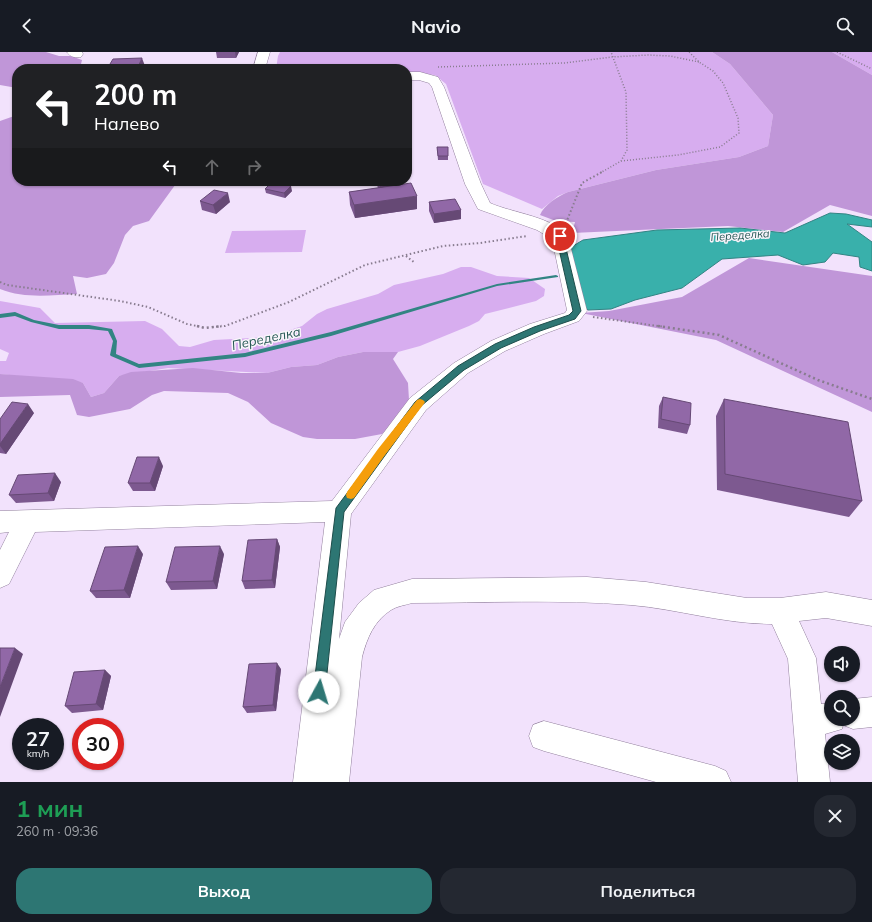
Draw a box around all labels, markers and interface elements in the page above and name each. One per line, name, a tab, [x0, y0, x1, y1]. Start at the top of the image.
icon: back	[16, 15, 38, 37]
text: Navio	[411, 15, 461, 38]
icon: search	[834, 15, 856, 37]
text: 200 m	[94, 77, 177, 112]
icon: left	[28, 80, 80, 132]
text: Налево	[94, 112, 160, 135]
icon: left	[159, 156, 181, 178]
icon: ahead	[201, 156, 223, 178]
icon: right	[243, 156, 265, 178]
pin	[543, 219, 577, 253]
icon: arrive	[549, 225, 571, 247]
water label: Переделка	[710, 226, 770, 244]
water label: Переделка	[230, 323, 302, 353]
map controls	[824, 646, 860, 770]
button: sound	[824, 646, 860, 682]
position arrow	[298, 671, 340, 713]
button: search	[824, 690, 860, 726]
speed limit sign: 30	[72, 718, 124, 770]
text: 27	[26, 726, 50, 751]
button: layers	[824, 734, 860, 770]
text: km/h	[27, 747, 49, 760]
text: 1 мин	[16, 793, 83, 823]
button: close	[814, 795, 856, 837]
text: 260 m · 09:36	[16, 823, 98, 839]
button: Выход	[16, 868, 432, 914]
button: Поделиться	[440, 868, 856, 914]

